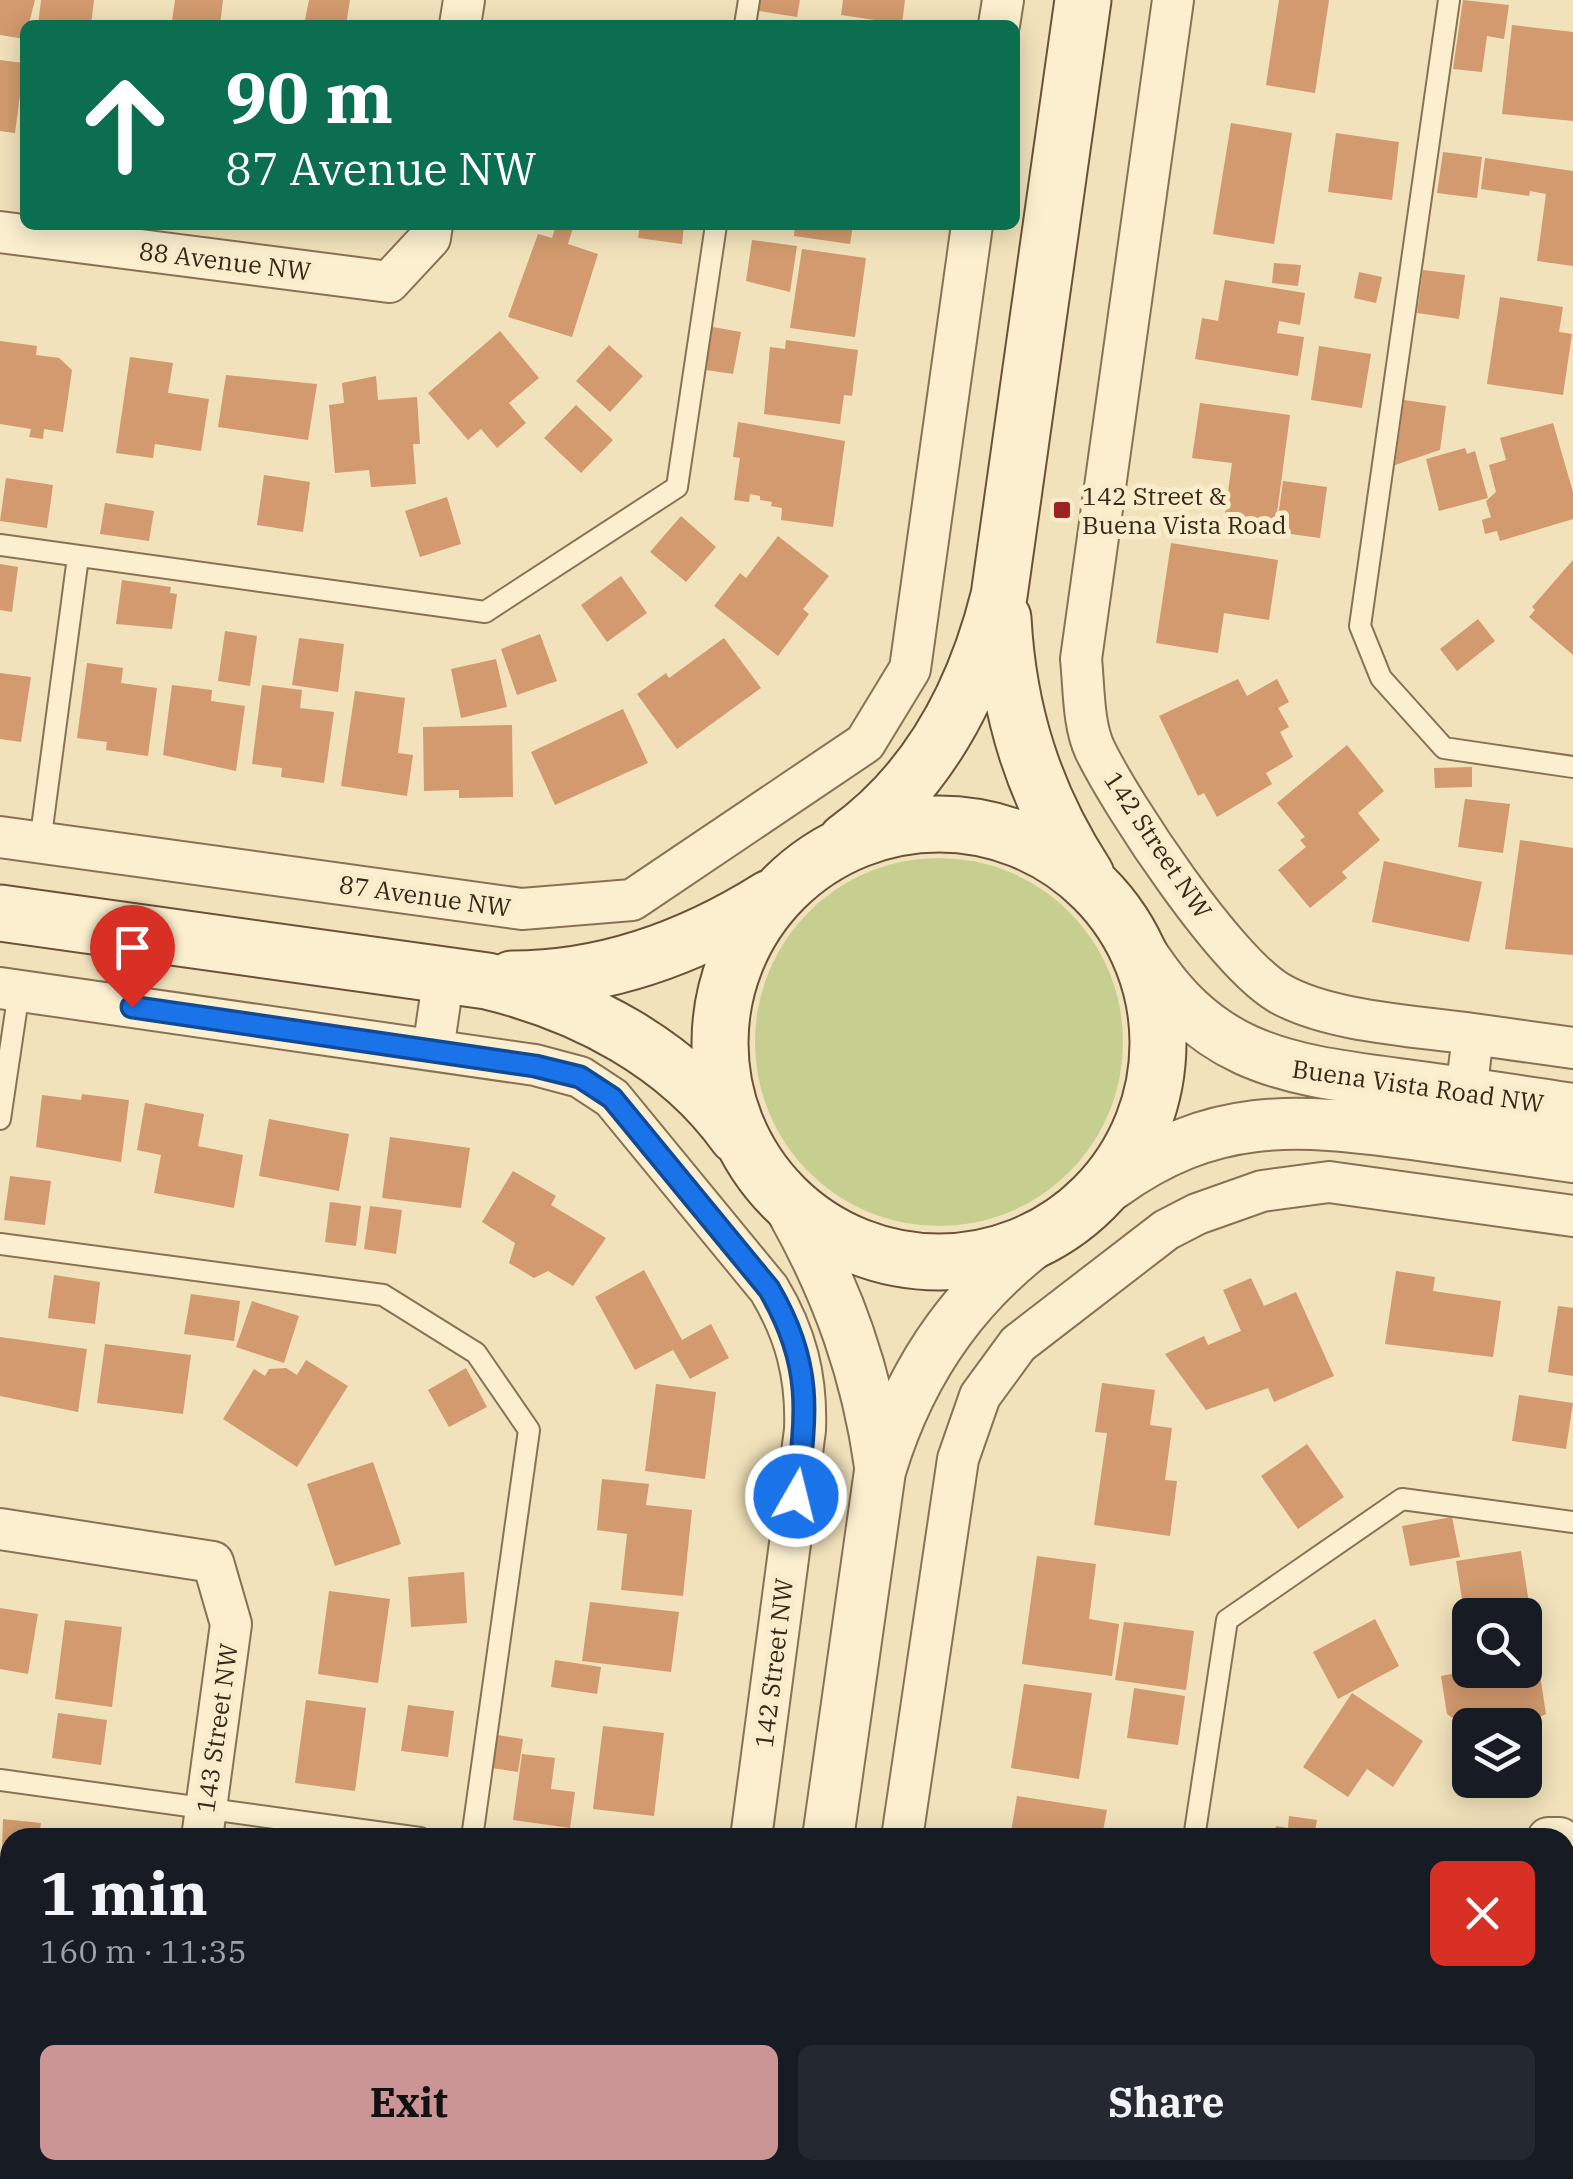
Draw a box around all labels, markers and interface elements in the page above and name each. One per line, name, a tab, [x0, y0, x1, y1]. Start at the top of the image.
text: 90 m	[225, 51, 393, 142]
icon: ahead	[60, 60, 190, 190]
text: 87 Avenue NW	[225, 139, 537, 197]
street label: 88 Avenue NW	[137, 234, 313, 287]
place label: 142 Street & Buena Vista Road	[1082, 479, 1287, 541]
marker: 142 Street & Buena Vista Road	[1051, 499, 1073, 521]
street label: 142 Street NW	[1097, 765, 1220, 925]
street label: 87 Avenue NW	[337, 867, 513, 924]
pin	[90, 905, 175, 1008]
icon: arrive	[105, 920, 160, 975]
street label: Buena Vista Road NW	[1290, 1051, 1546, 1120]
position arrow	[744, 1444, 848, 1548]
street label: 142 Street NW	[747, 1576, 800, 1750]
map controls	[1452, 1598, 1542, 1798]
button: search	[1452, 1598, 1542, 1688]
street label: 143 Street NW	[188, 1641, 245, 1815]
button: layers	[1452, 1708, 1542, 1798]
text: 1 min	[40, 1853, 208, 1932]
button: close	[1430, 1861, 1535, 1966]
text: 160 m · 11:35	[40, 1930, 247, 1972]
button: Exit	[40, 2045, 778, 2160]
button: Share	[798, 2045, 1535, 2160]

